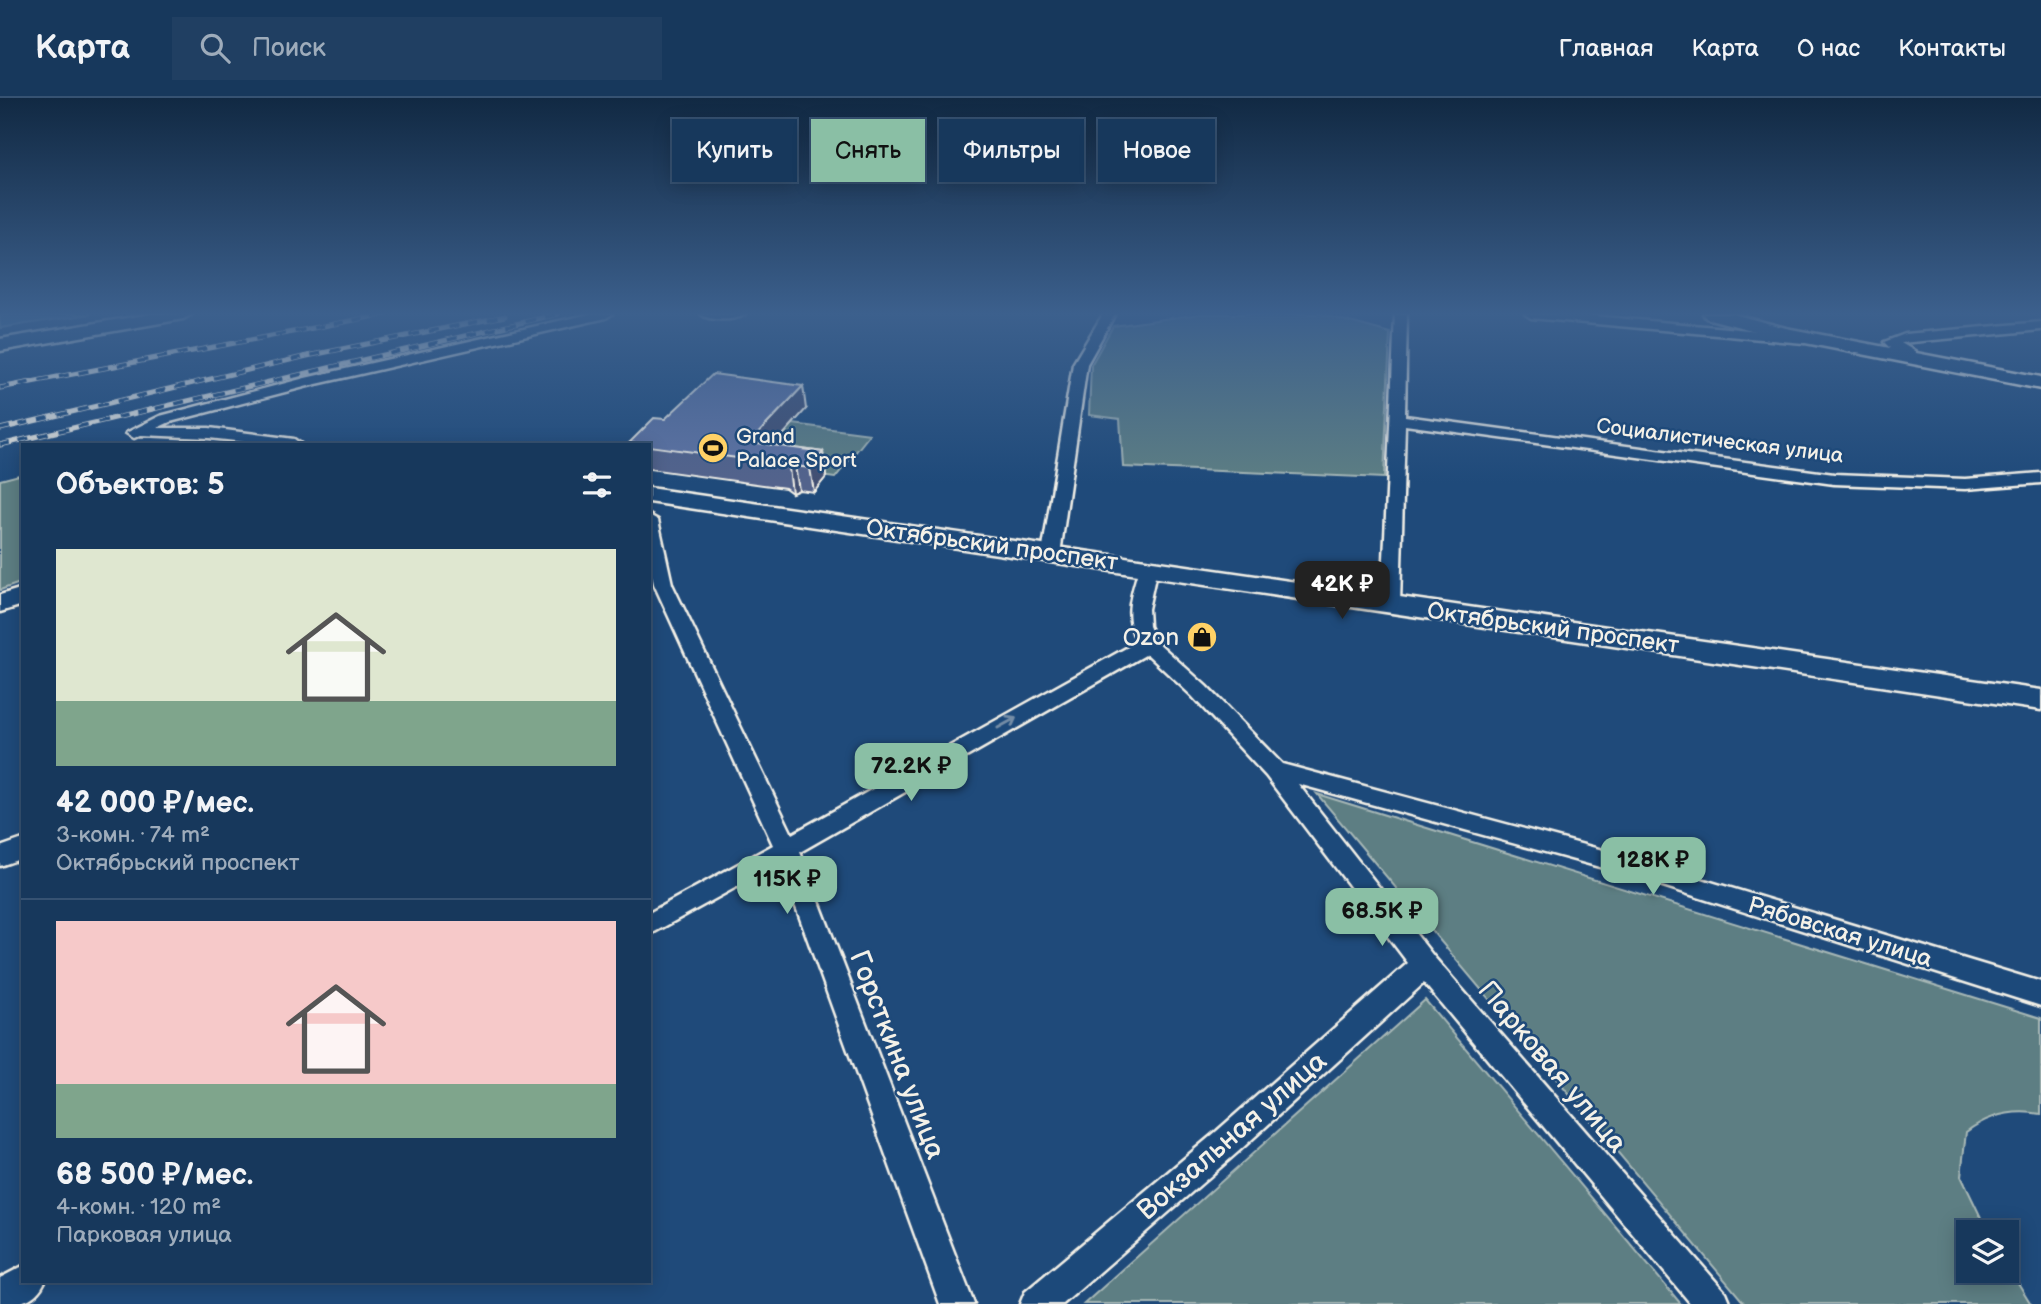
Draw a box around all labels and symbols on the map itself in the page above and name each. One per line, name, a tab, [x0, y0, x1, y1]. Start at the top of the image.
street label: Социалистическая улица	[1595, 413, 1846, 469]
place label: Grand Palace Sport	[736, 424, 857, 473]
sports icon: Grand Palace Sport	[696, 431, 730, 465]
street label: Октябрьский проспект	[864, 513, 1120, 577]
pin: 42K ₽	[1293, 561, 1391, 621]
street label: Октябрьский проспект	[1425, 596, 1681, 660]
shop icon: Ozon	[1185, 620, 1219, 654]
place label: Ozon	[1123, 623, 1179, 652]
one-way arrow	[997, 716, 1017, 730]
pin: 72.2K ₽	[846, 744, 976, 803]
pin: 128K ₽	[1596, 838, 1710, 897]
pin: 115K ₽	[730, 856, 844, 916]
pin: 68.5K ₽	[1317, 888, 1447, 948]
street label: Рябовская улица	[1744, 890, 1936, 974]
street label: Горсткина улица	[842, 946, 952, 1164]
street label: Парковая улица	[1471, 974, 1634, 1160]
street label: Вокзальная улица	[1131, 1045, 1334, 1227]

